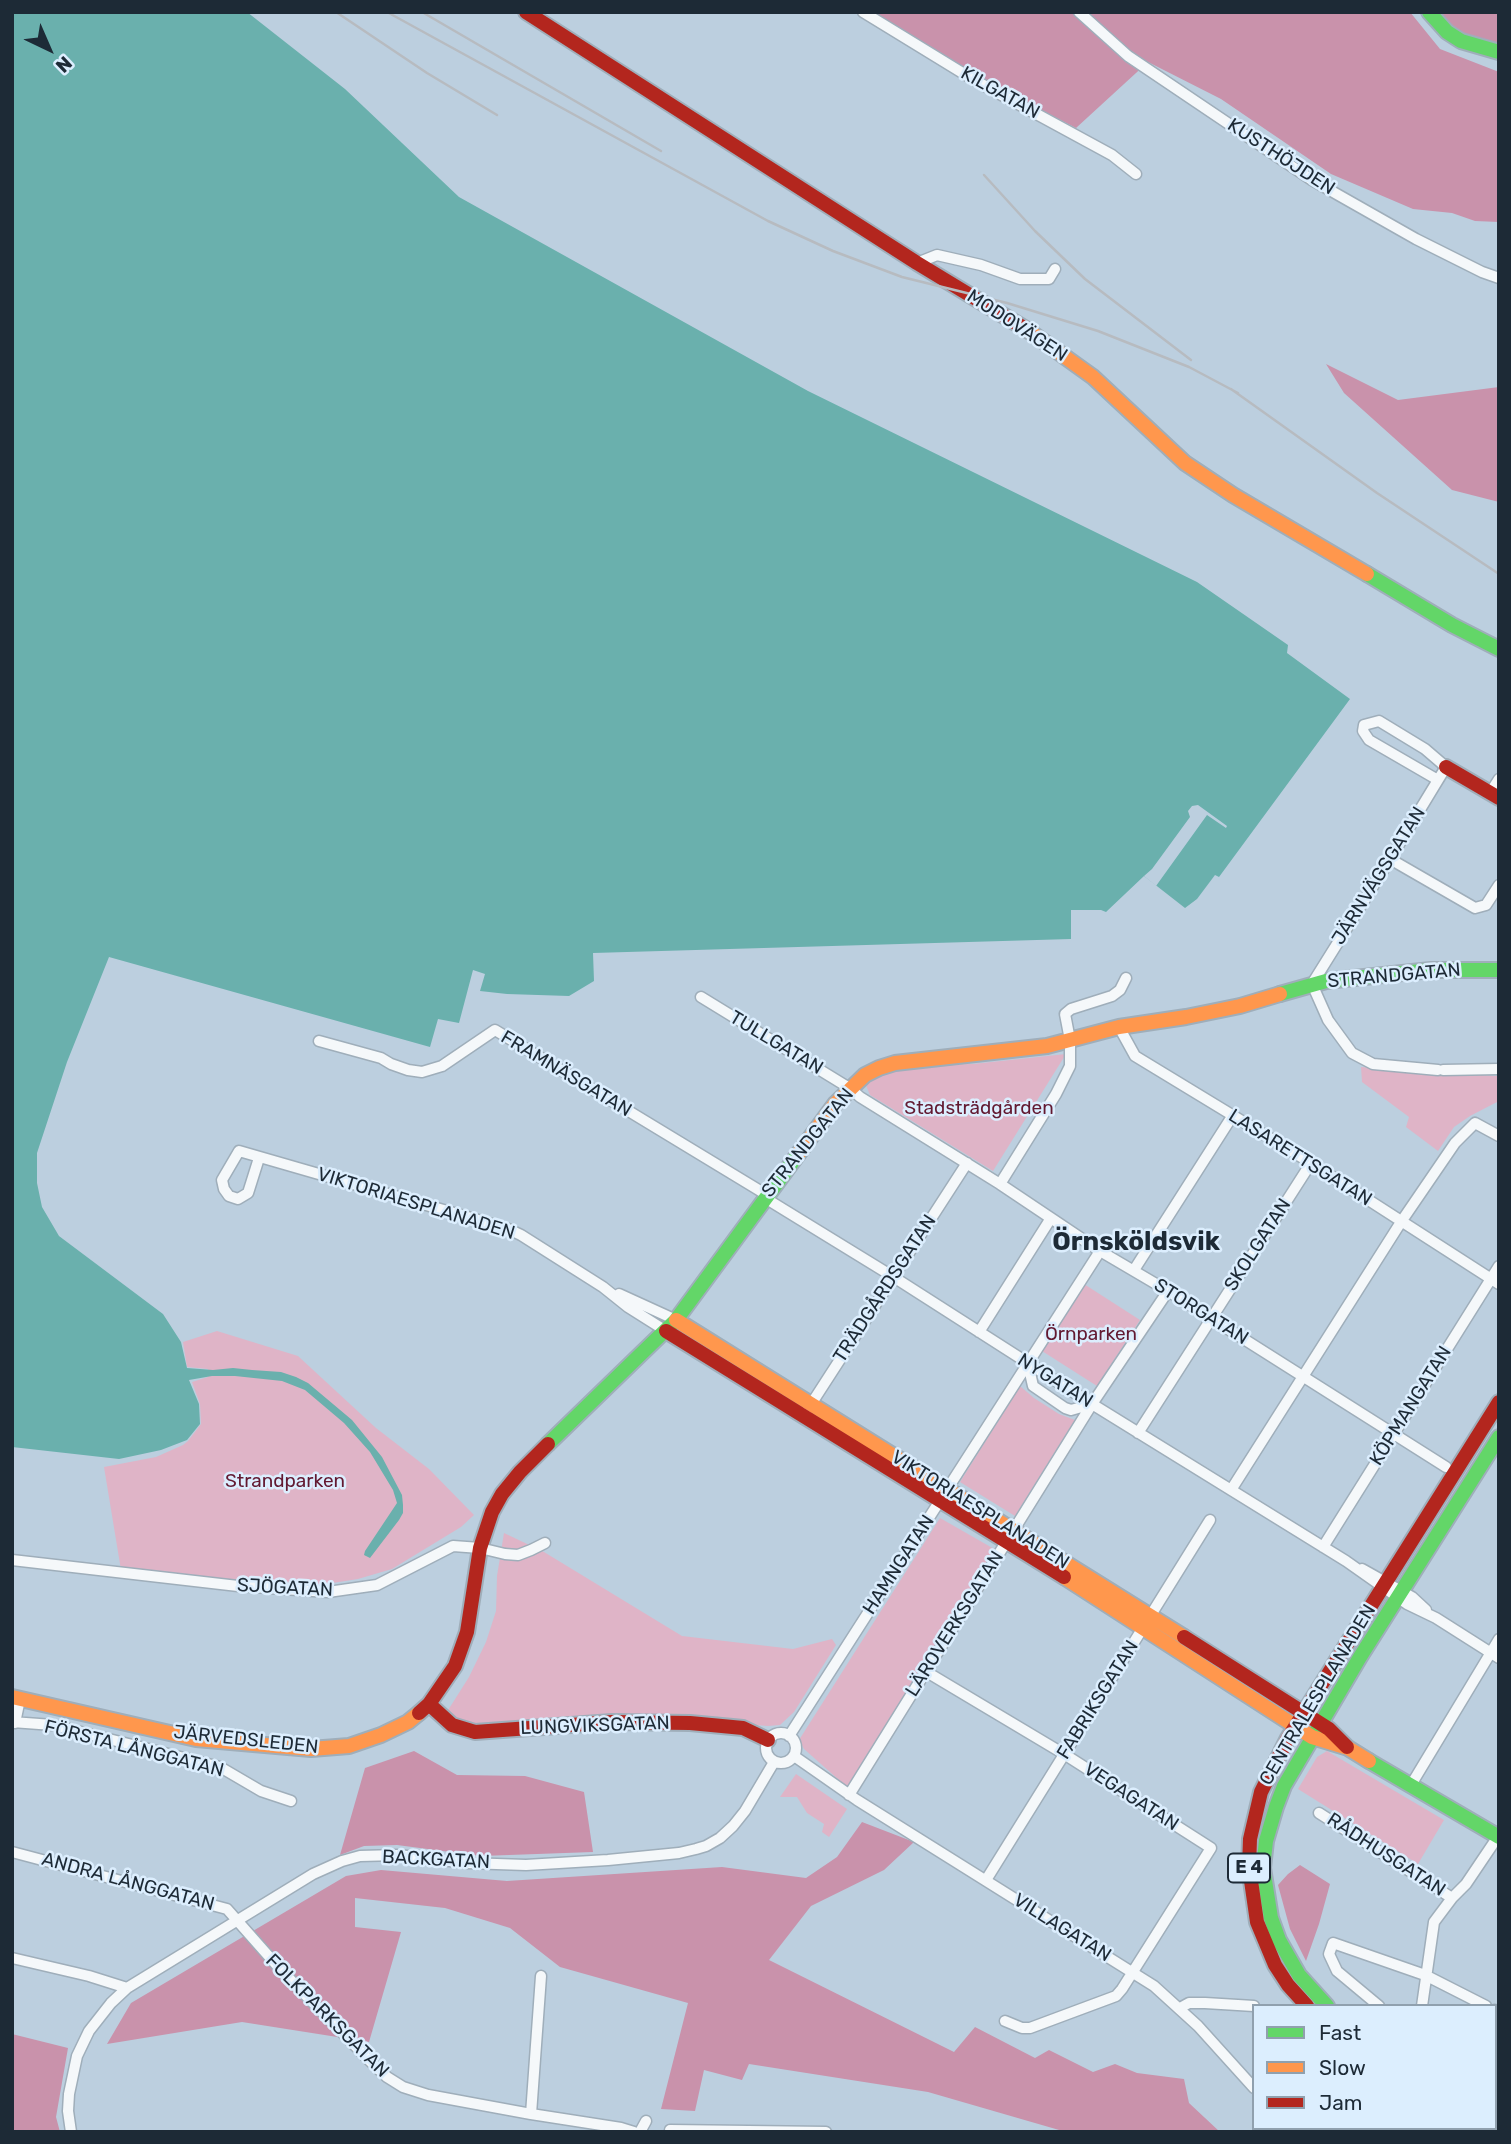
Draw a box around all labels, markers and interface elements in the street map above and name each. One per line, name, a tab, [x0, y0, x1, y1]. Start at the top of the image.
north arrow	[14, 14, 84, 84]
text: N	[51, 51, 77, 77]
street label: KILGATAN	[957, 62, 1043, 124]
street label: KUSTHÖJDEN	[1223, 114, 1339, 200]
street label: MODOVÄGEN	[962, 285, 1072, 367]
street label: JÄRNVÄGSGATAN	[1327, 803, 1431, 949]
street label: STRANDGATAN	[1326, 959, 1462, 993]
street label: TULLGATAN	[725, 1006, 827, 1080]
street label: FRAMNÄSGATAN	[497, 1026, 635, 1122]
street label: STRANDGATAN	[757, 1084, 859, 1202]
park label: Stadsträdgården	[904, 1098, 1054, 1120]
street label: LASARETTSGATAN	[1224, 1105, 1376, 1211]
street label: VIKTORIAESPLANADEN	[314, 1163, 518, 1245]
street label: SKOLGATAN	[1220, 1195, 1296, 1295]
street label: TRÄDGÅRDSGATAN	[829, 1211, 941, 1367]
district label: Örnsköldsvik	[1052, 1226, 1220, 1258]
street label: STORGATAN	[1149, 1274, 1253, 1350]
park label: Örnparken	[1045, 1324, 1137, 1346]
street label: KÖPMANGATAN	[1365, 1342, 1457, 1470]
street label: NYGATAN	[1013, 1349, 1097, 1413]
street label: VIKTORIAESPLANADEN	[887, 1446, 1073, 1574]
park label: Strandparken	[225, 1471, 345, 1493]
street label: HAMNGATAN	[858, 1511, 940, 1619]
street label: LÄROVERKSGATAN	[901, 1547, 1009, 1701]
street label: SJÖGATAN	[236, 1574, 334, 1602]
street label: CENTRALESPLANADEN	[1255, 1600, 1381, 1790]
street label: FABRIKSGATAN	[1052, 1636, 1144, 1764]
street label: LUNGVIKSGATAN	[520, 1712, 670, 1740]
street label: FÖRSTA LÅNGGATAN	[42, 1716, 226, 1782]
street label: JÄRVEDSLEDEN	[172, 1721, 320, 1759]
street label: VEGAGATAN	[1079, 1758, 1183, 1836]
street label: RÅDHUSGATAN	[1323, 1808, 1449, 1902]
street label: BACKGATAN	[382, 1846, 490, 1874]
street label: ANDRA LÅNGGATAN	[39, 1848, 217, 1916]
road number: E 4	[1228, 1854, 1270, 1882]
street label: VILLAGATAN	[1009, 1889, 1115, 1967]
street label: FOLKPARKSGATAN	[261, 1950, 393, 2082]
legend	[1252, 2004, 1497, 2130]
text: Fast	[1319, 2020, 1361, 2045]
text: Slow	[1319, 2055, 1366, 2080]
text: Jam	[1319, 2090, 1363, 2115]

